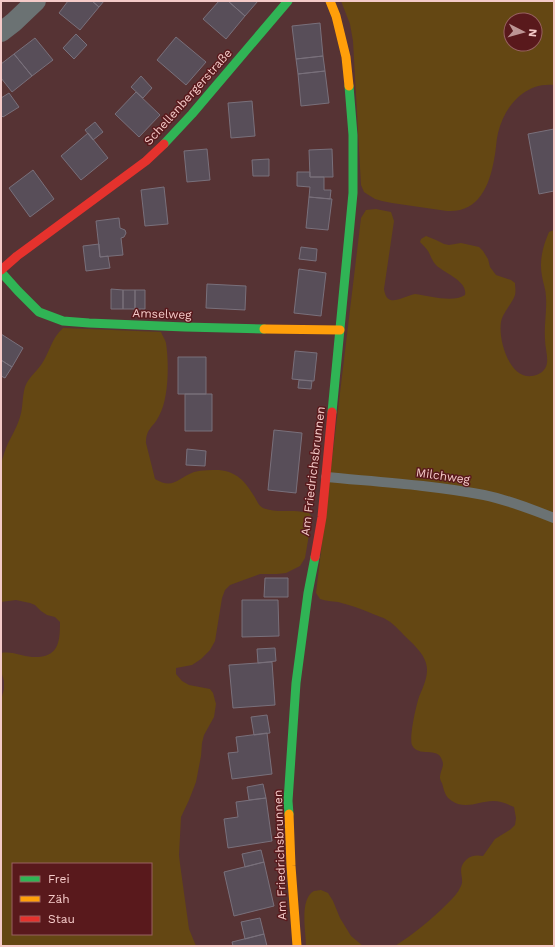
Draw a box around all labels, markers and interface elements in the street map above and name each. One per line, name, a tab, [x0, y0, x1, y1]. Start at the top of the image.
north arrow	[503, 12, 543, 52]
text: N	[526, 28, 539, 38]
street label: Schellenbergerstraße	[141, 46, 235, 148]
street label: Amselweg	[132, 306, 192, 322]
street label: Am Friedrichsbrunnen	[298, 405, 328, 537]
street label: Milchweg	[415, 465, 471, 487]
street label: Am Friedrichsbrunnen	[271, 790, 289, 920]
legend	[12, 863, 152, 935]
text: Frei	[48, 872, 70, 886]
text: Zäh	[48, 892, 70, 906]
text: Stau	[48, 912, 75, 926]

